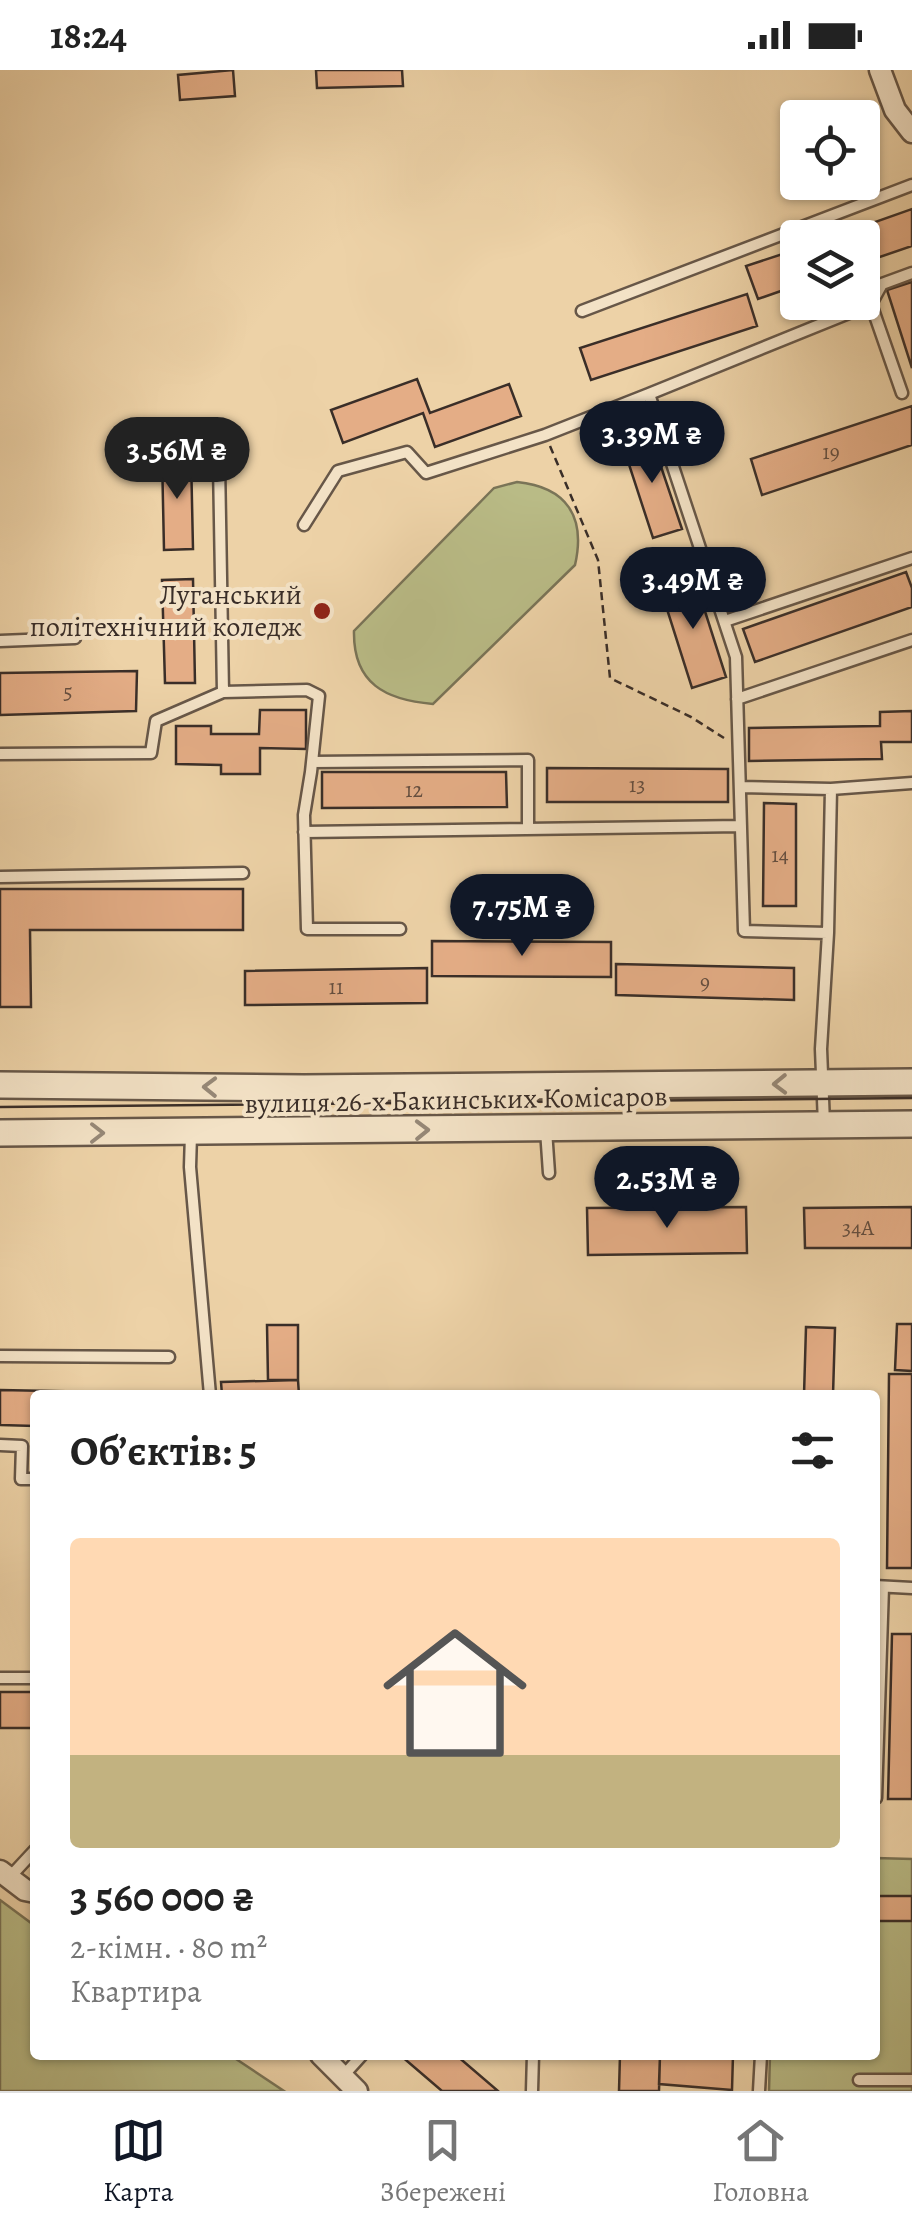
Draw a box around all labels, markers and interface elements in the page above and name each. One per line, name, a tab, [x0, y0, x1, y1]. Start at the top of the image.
text: 18:24	[50, 9, 127, 61]
map controls	[780, 100, 880, 320]
button: locate	[780, 100, 880, 200]
button: layers	[780, 220, 880, 320]
pin: 3.39M ₴	[560, 401, 744, 486]
text: 3.39M ₴	[602, 411, 702, 455]
pin: 3.56M ₴	[85, 417, 269, 502]
text: 3.56M ₴	[127, 427, 227, 471]
house number: 19	[822, 437, 840, 467]
pin: 3.49M ₴	[601, 547, 785, 632]
text: 3.49M ₴	[642, 557, 744, 601]
place label: Луганський політехнічний коледж	[30, 576, 302, 646]
marker: Луганський політехнічний коледж	[311, 600, 333, 622]
house number: 5	[63, 677, 73, 707]
house number: 13	[629, 770, 645, 800]
house number: 12	[405, 775, 423, 805]
house number: 14	[771, 840, 789, 870]
pin: 7.75M ₴	[430, 874, 614, 959]
text: 7.75M ₴	[472, 884, 572, 928]
house number: 9	[700, 967, 710, 997]
house number: 11	[328, 972, 344, 1002]
one-way arrow	[771, 1073, 786, 1095]
one-way arrow	[201, 1076, 216, 1098]
street label: вулиця 26-х Бакинських Комісаров	[244, 1077, 668, 1123]
one-way arrow	[415, 1120, 431, 1141]
one-way arrow	[90, 1122, 106, 1144]
pin: 2.53M ₴	[575, 1146, 759, 1231]
text: 2.53M ₴	[616, 1156, 718, 1200]
house number: 34А	[842, 1213, 875, 1243]
text: Об’єктів: 5	[70, 1422, 257, 1479]
icon: filters	[785, 1423, 840, 1478]
icon: home	[365, 1603, 545, 1783]
text: 3 560 000 ₴	[70, 1868, 255, 1925]
text: 2-кімн. · 80 m²	[70, 1925, 267, 1969]
text: Квартира	[70, 1969, 202, 2013]
tab: Карта	[103, 2113, 174, 2211]
tab: Збережені	[380, 2113, 506, 2211]
tab: Головна	[712, 2113, 809, 2211]

